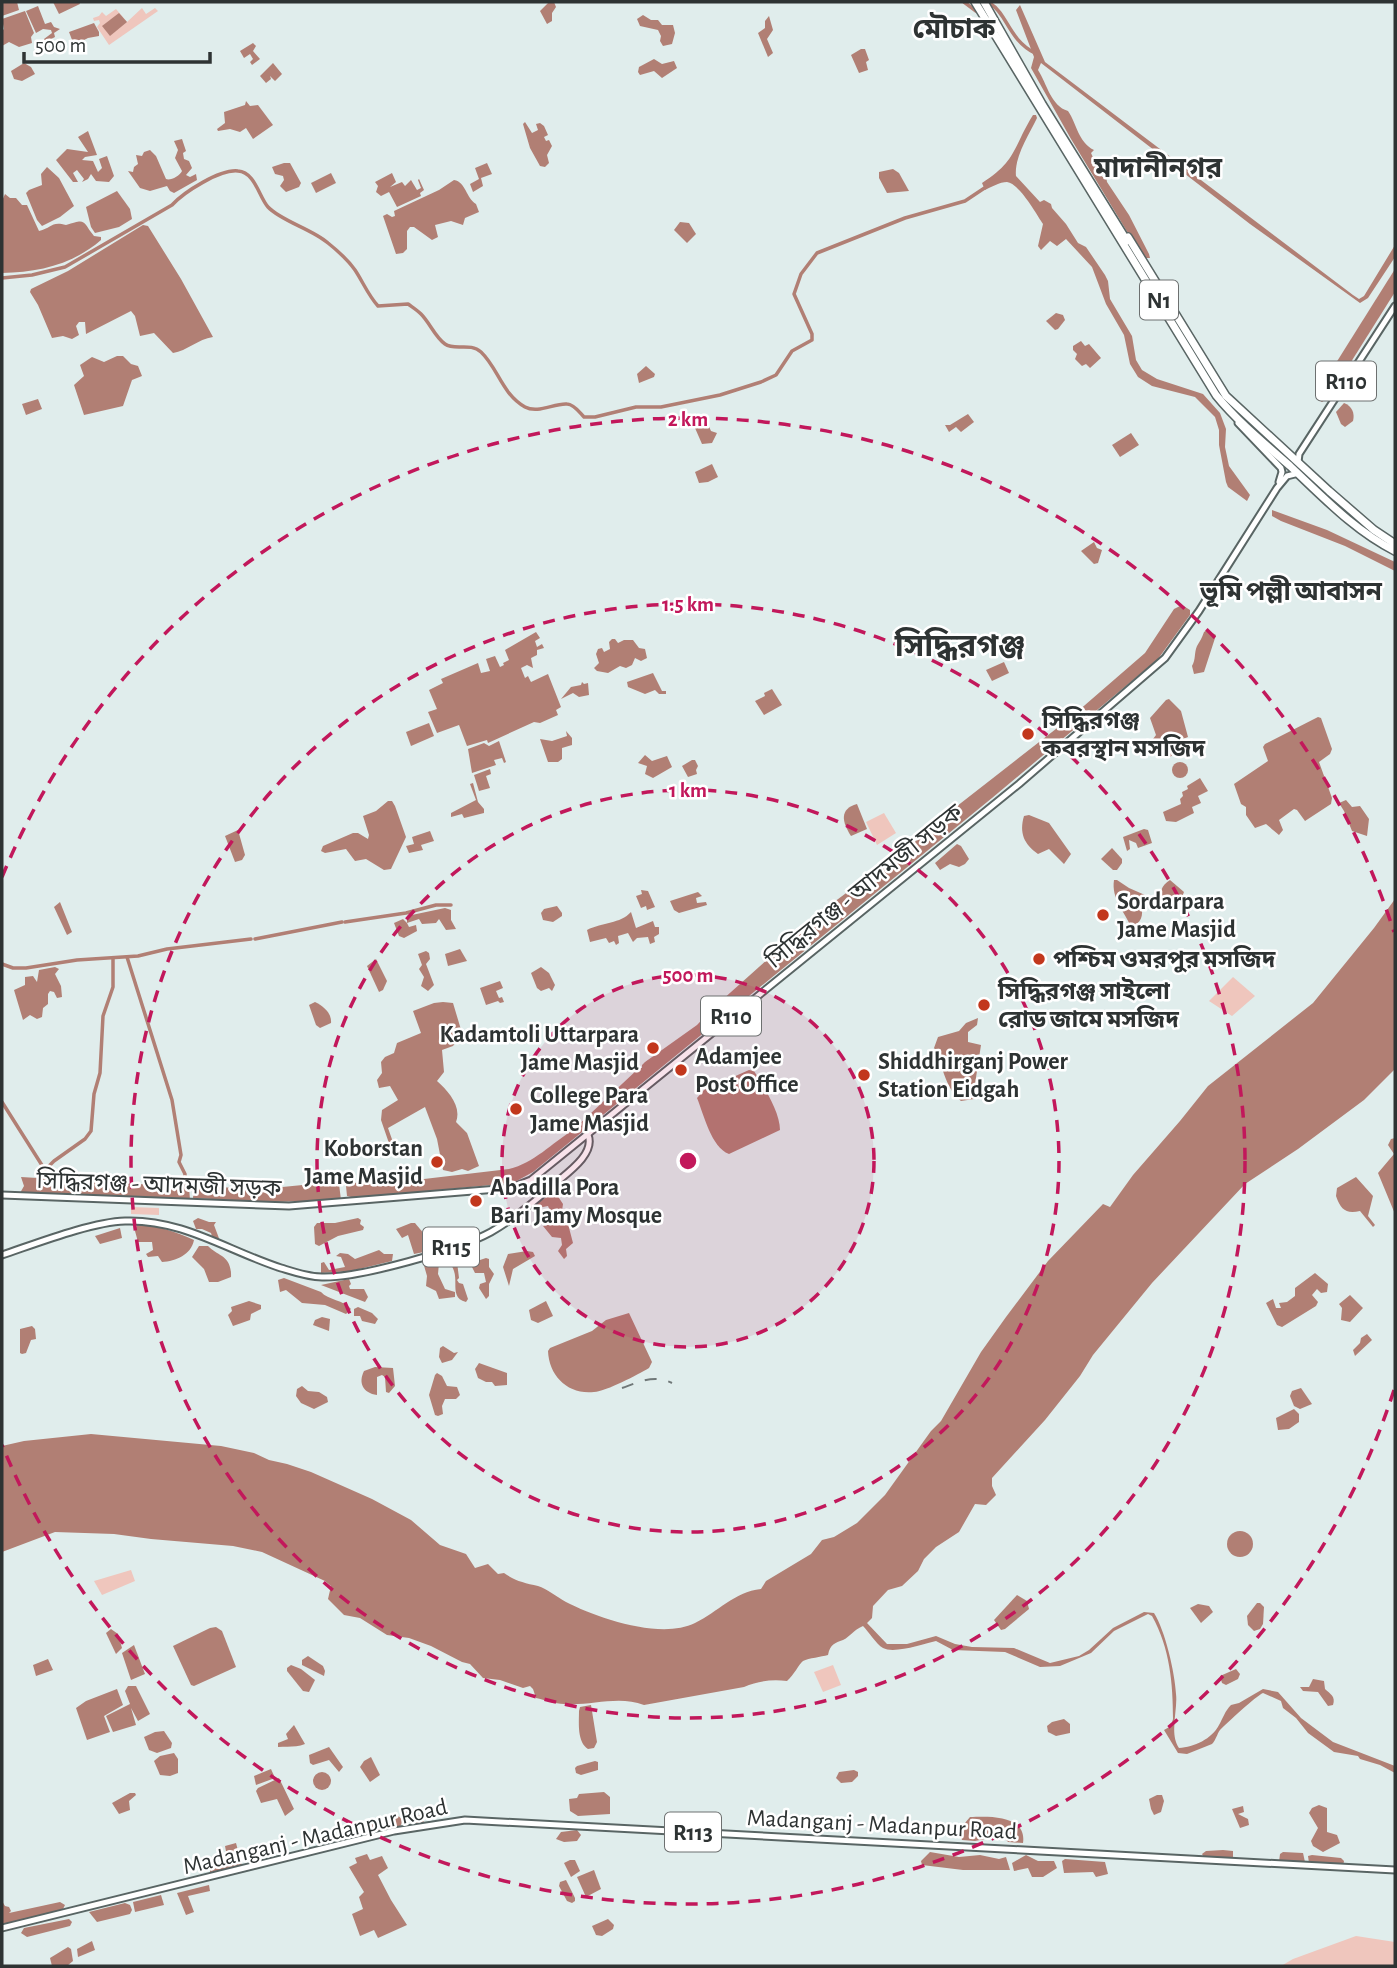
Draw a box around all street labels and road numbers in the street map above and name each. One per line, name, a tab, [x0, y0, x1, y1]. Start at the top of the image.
road number: N1	[1140, 280, 1178, 320]
road number: R110	[1316, 362, 1376, 400]
street label: সিদ্ধিরগঞ্জ - আদমজী সড়ক	[759, 798, 968, 974]
road number: R110	[701, 996, 761, 1036]
street label: সিদ্ধিরগঞ্জ - আদমজী সড়ক	[35, 1166, 282, 1201]
road number: R115	[423, 1228, 479, 1266]
street label: Madanganj - Madanpur Road	[181, 1795, 450, 1879]
street label: Madanganj - Madanpur Road	[746, 1806, 1018, 1844]
road number: R113	[665, 1812, 721, 1852]

